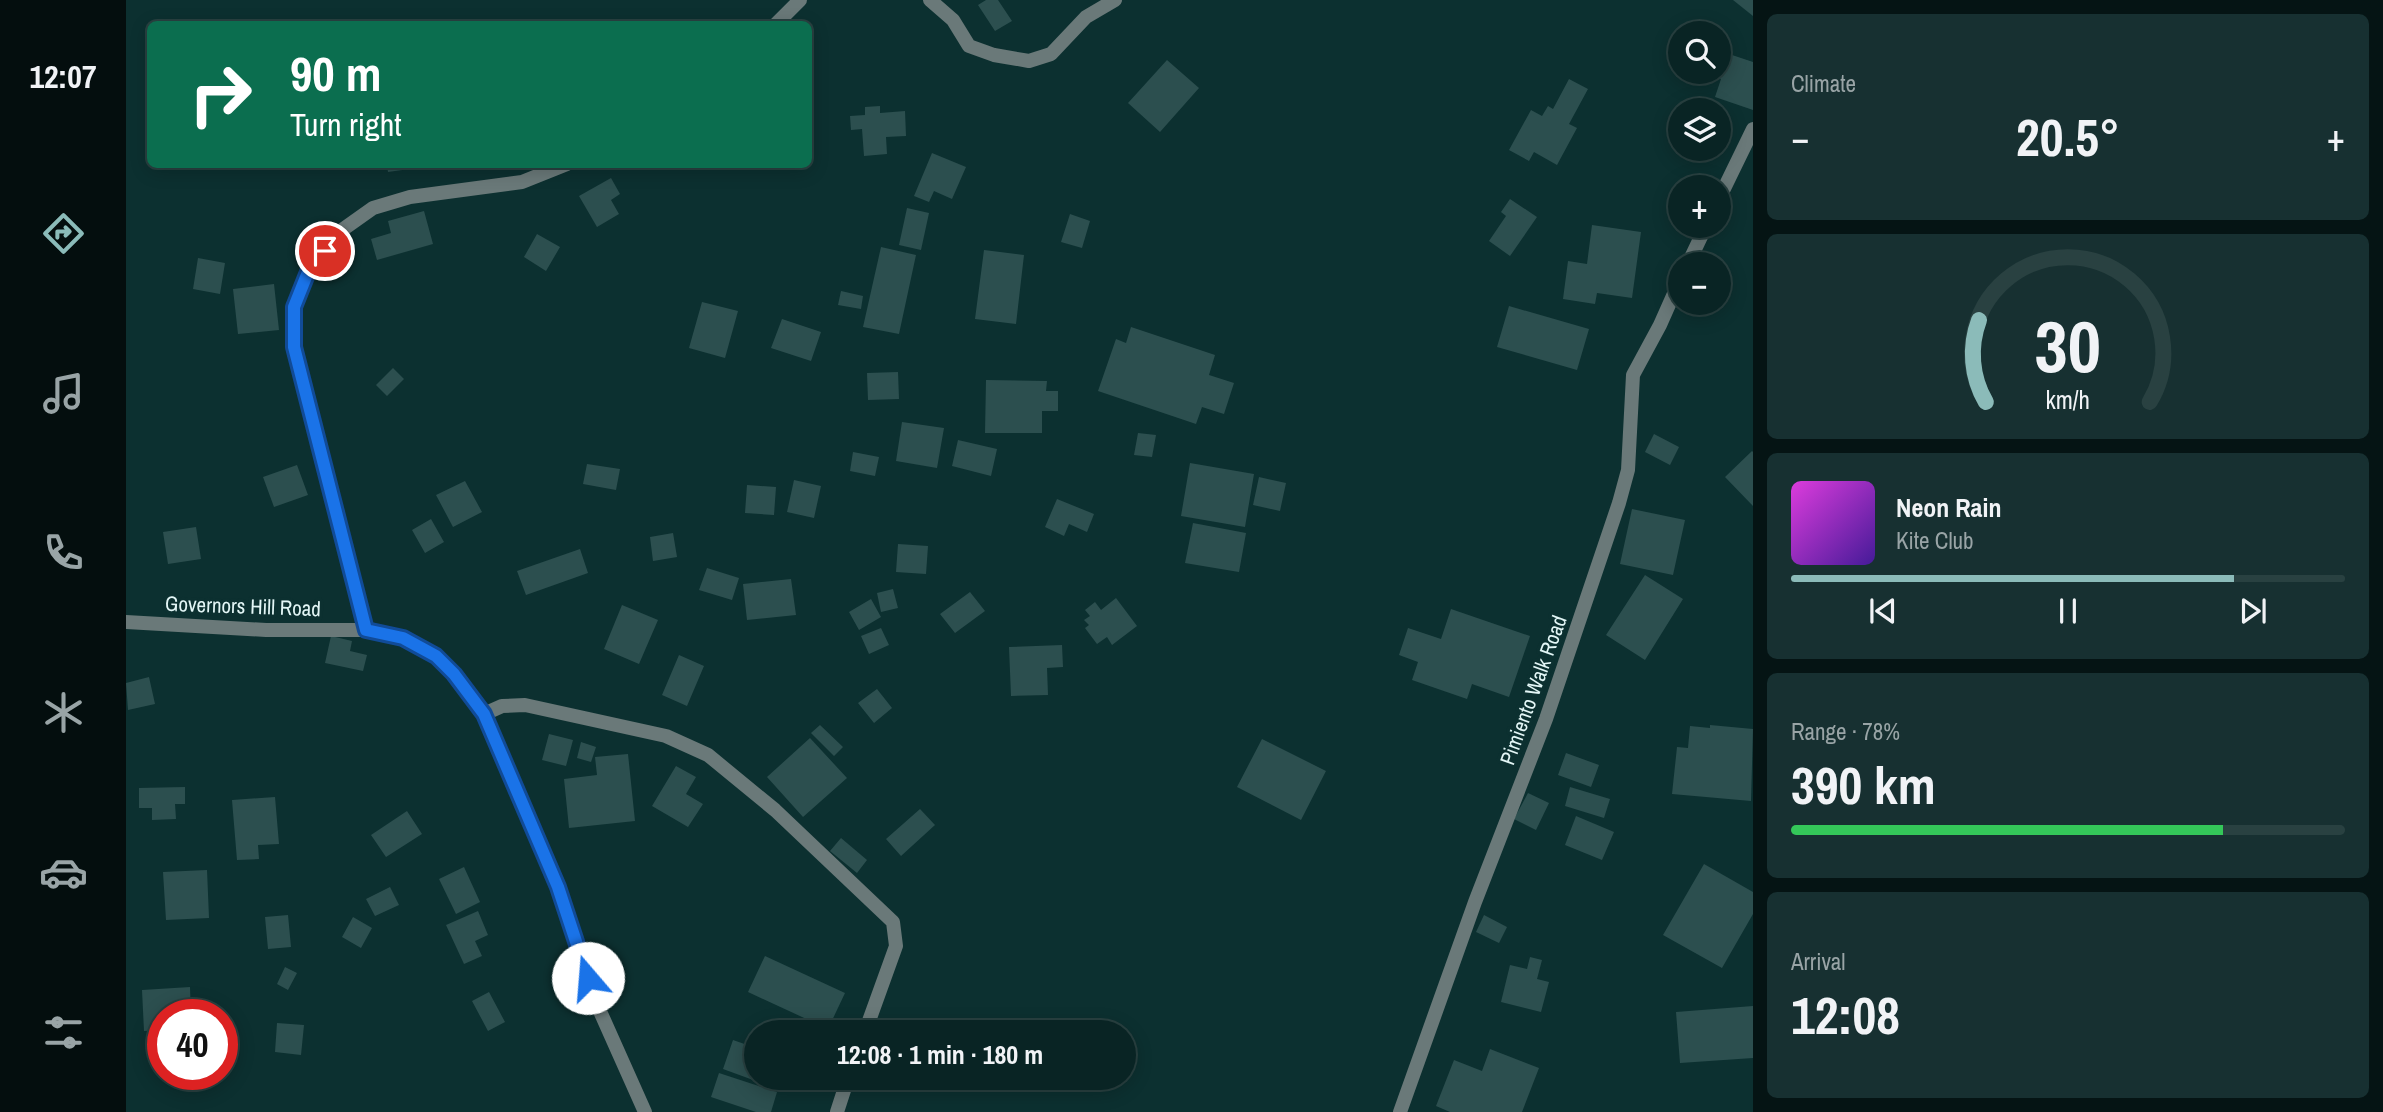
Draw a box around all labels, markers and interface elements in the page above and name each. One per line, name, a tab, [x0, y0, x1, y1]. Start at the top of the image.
map controls	[1668, 21, 1731, 315]
button: search	[1668, 21, 1731, 84]
text: 90 m	[290, 40, 382, 106]
icon: right	[175, 49, 266, 140]
text: 12:07	[29, 55, 97, 98]
text: Climate	[1791, 68, 1856, 99]
button: layers	[1668, 98, 1731, 161]
text: 20.5°	[2016, 102, 2120, 172]
text: Turn right	[290, 103, 402, 146]
text: −	[1791, 112, 1809, 163]
text: +	[2327, 112, 2345, 163]
button: +	[1668, 175, 1731, 238]
icon: directions	[39, 209, 88, 258]
pin	[295, 221, 355, 281]
icon: arrive	[306, 232, 344, 270]
button: −	[1668, 252, 1731, 315]
text: 30	[2035, 298, 2101, 396]
icon: music	[39, 369, 88, 418]
text: km/h	[2046, 383, 2090, 417]
text: Neon Rain	[1896, 490, 2001, 525]
text: Kite Club	[1896, 525, 1974, 556]
icon: phone	[39, 528, 88, 577]
street label: Governors Hill Road	[165, 589, 321, 623]
icon: previous	[1864, 592, 1902, 630]
icon: pause	[2049, 592, 2087, 630]
icon: next	[2234, 592, 2272, 630]
street label: Pimiento Walk Road	[1492, 611, 1574, 769]
icon: climate	[39, 688, 88, 737]
text: Range · 78%	[1791, 716, 1900, 747]
text: 390 km	[1791, 750, 1936, 820]
icon: car	[39, 848, 88, 897]
position arrow	[551, 941, 625, 1015]
text: Arrival	[1791, 946, 1846, 977]
text: 12:08	[1791, 980, 1900, 1050]
speed limit sign: 40	[147, 999, 238, 1090]
icon: filters	[39, 1008, 88, 1057]
text: 12:08 · 1 min · 180 m	[837, 1037, 1043, 1072]

